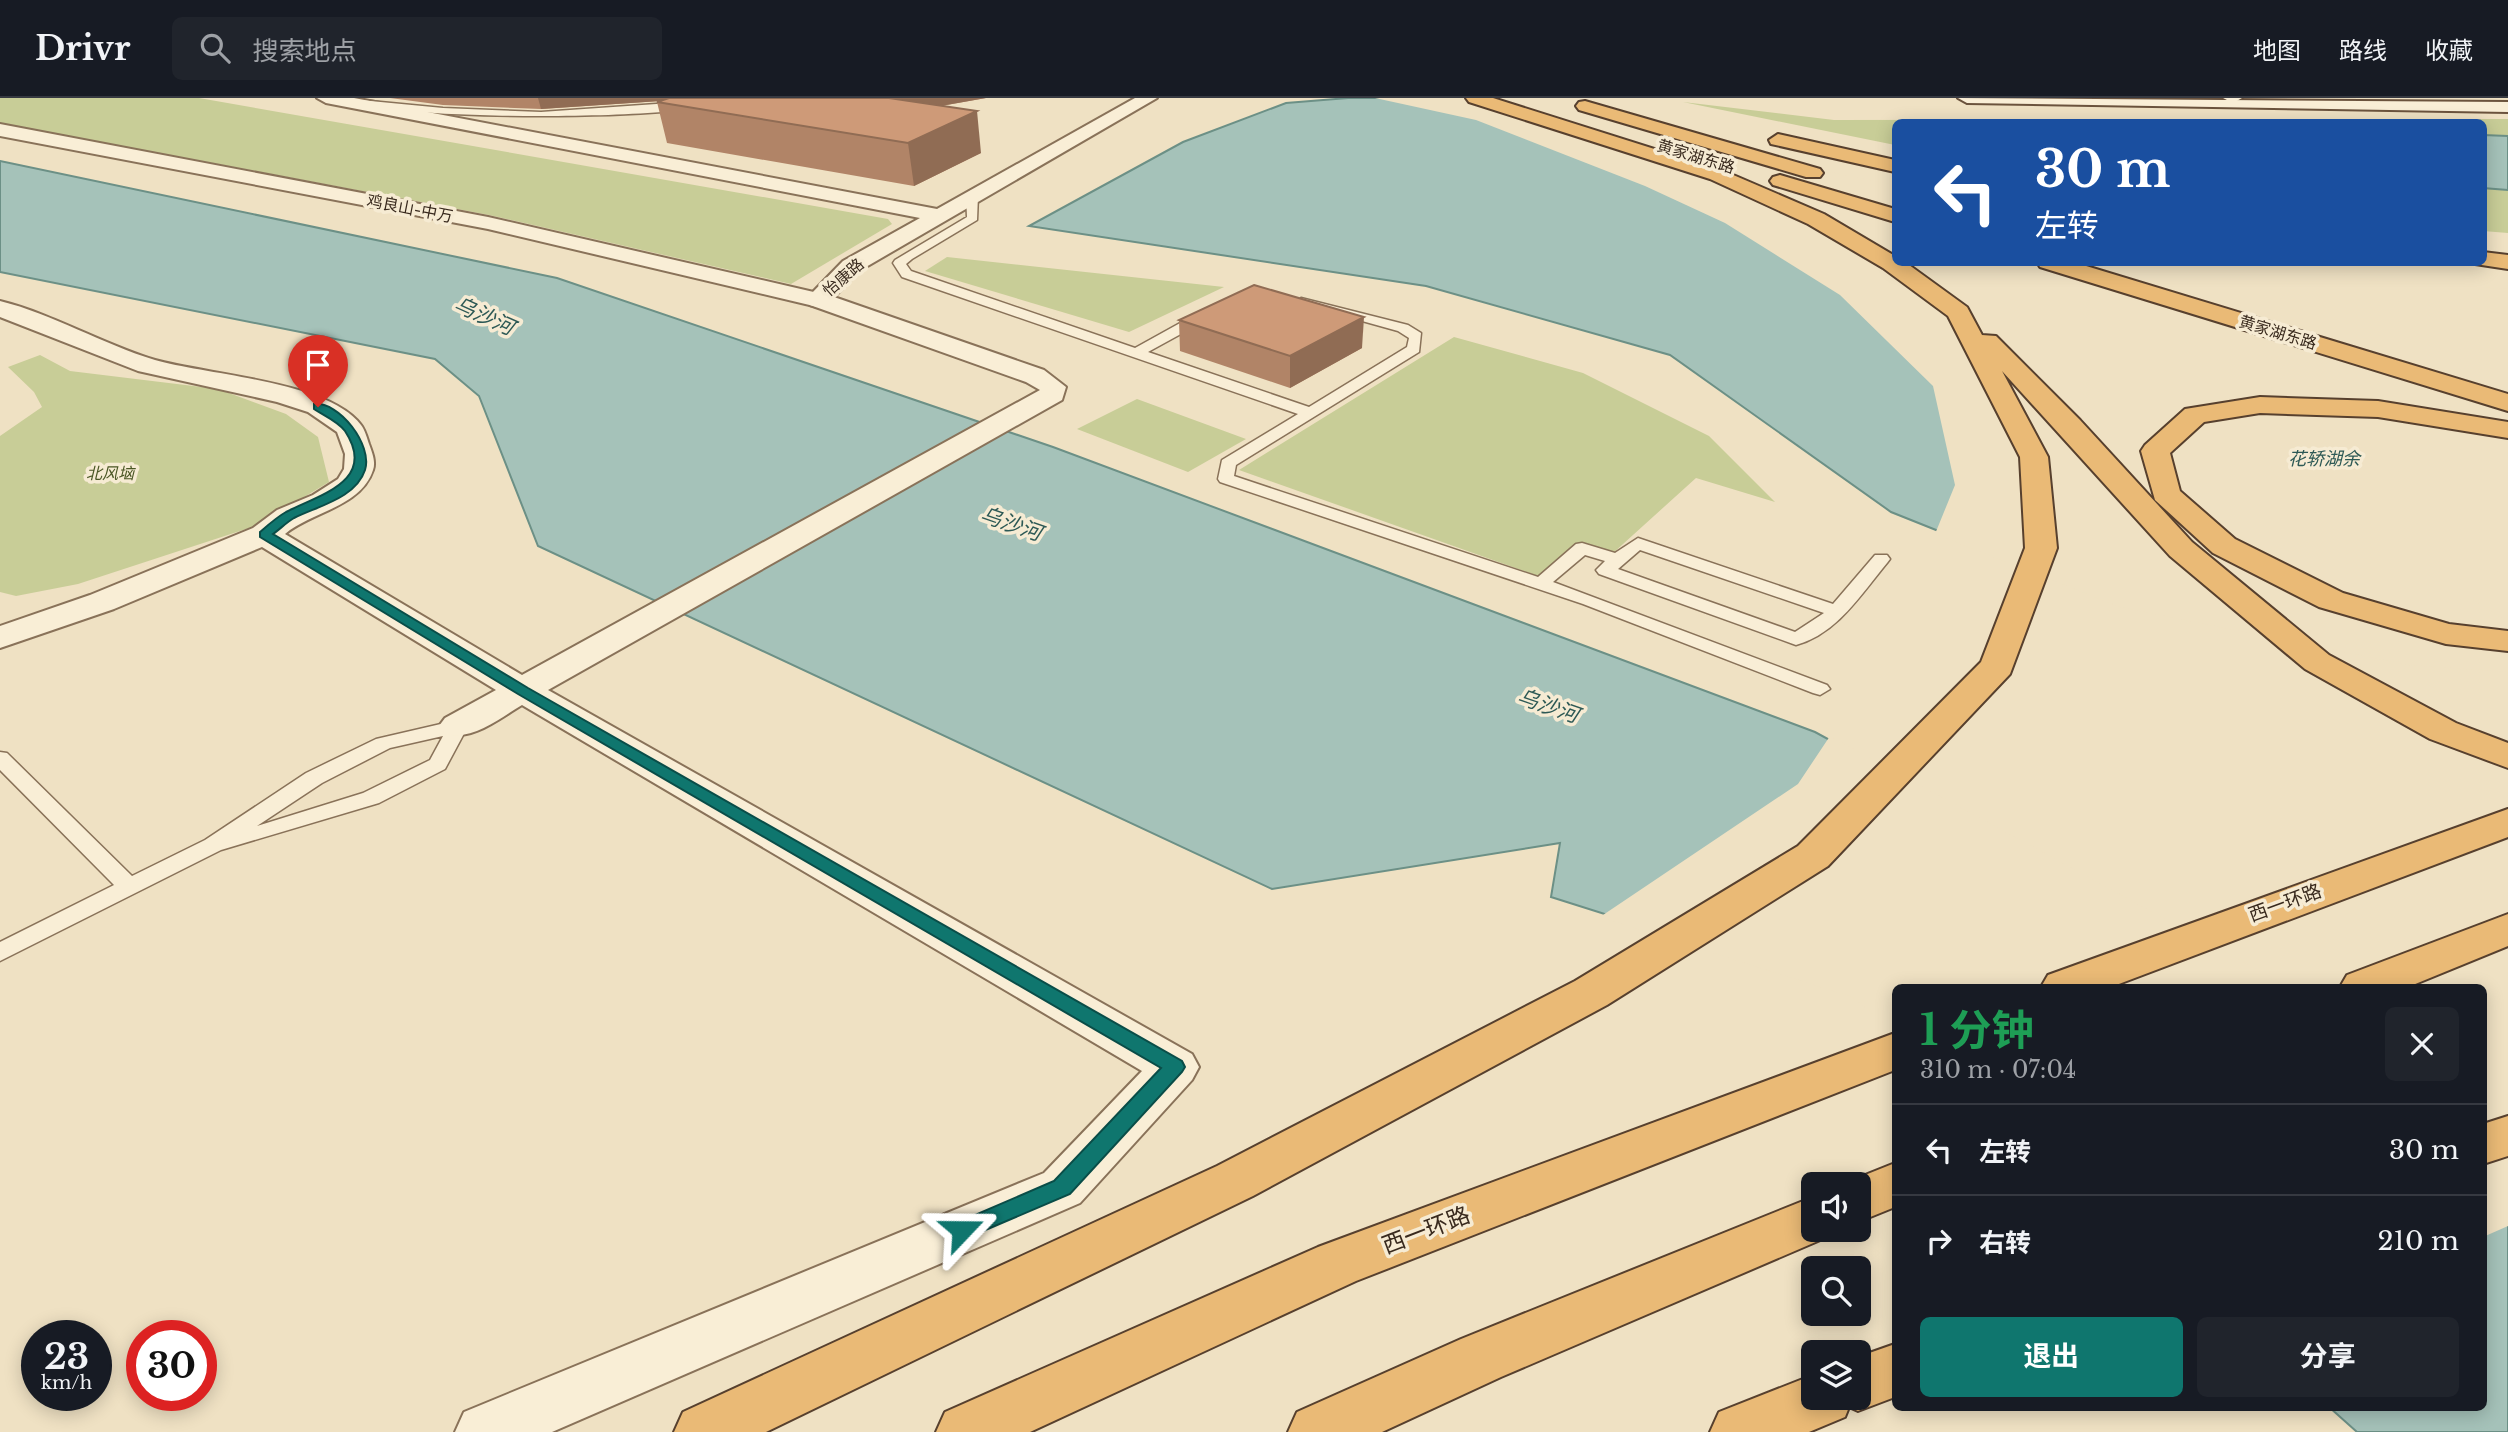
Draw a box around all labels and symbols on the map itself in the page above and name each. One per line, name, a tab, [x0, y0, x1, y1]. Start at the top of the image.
street label: 黄家湖东路	[1655, 135, 1737, 177]
street label: 鸡良山-中万	[365, 190, 455, 226]
street label: 怡康路	[818, 254, 868, 300]
water label: 乌沙河	[450, 291, 522, 342]
street label: 黄家湖东路	[2237, 311, 2319, 353]
pin	[288, 335, 348, 407]
water label: 花轿湖余	[2288, 448, 2362, 470]
park label: 北风垴	[86, 463, 136, 483]
water label: 乌沙河	[977, 501, 1049, 548]
water label: 乌沙河	[1514, 683, 1586, 730]
street label: 西一环路	[2245, 879, 2325, 927]
position arrow	[925, 1193, 999, 1267]
street label: 西一环路	[1378, 1200, 1474, 1260]
speed limit sign: 30	[126, 1320, 217, 1411]

